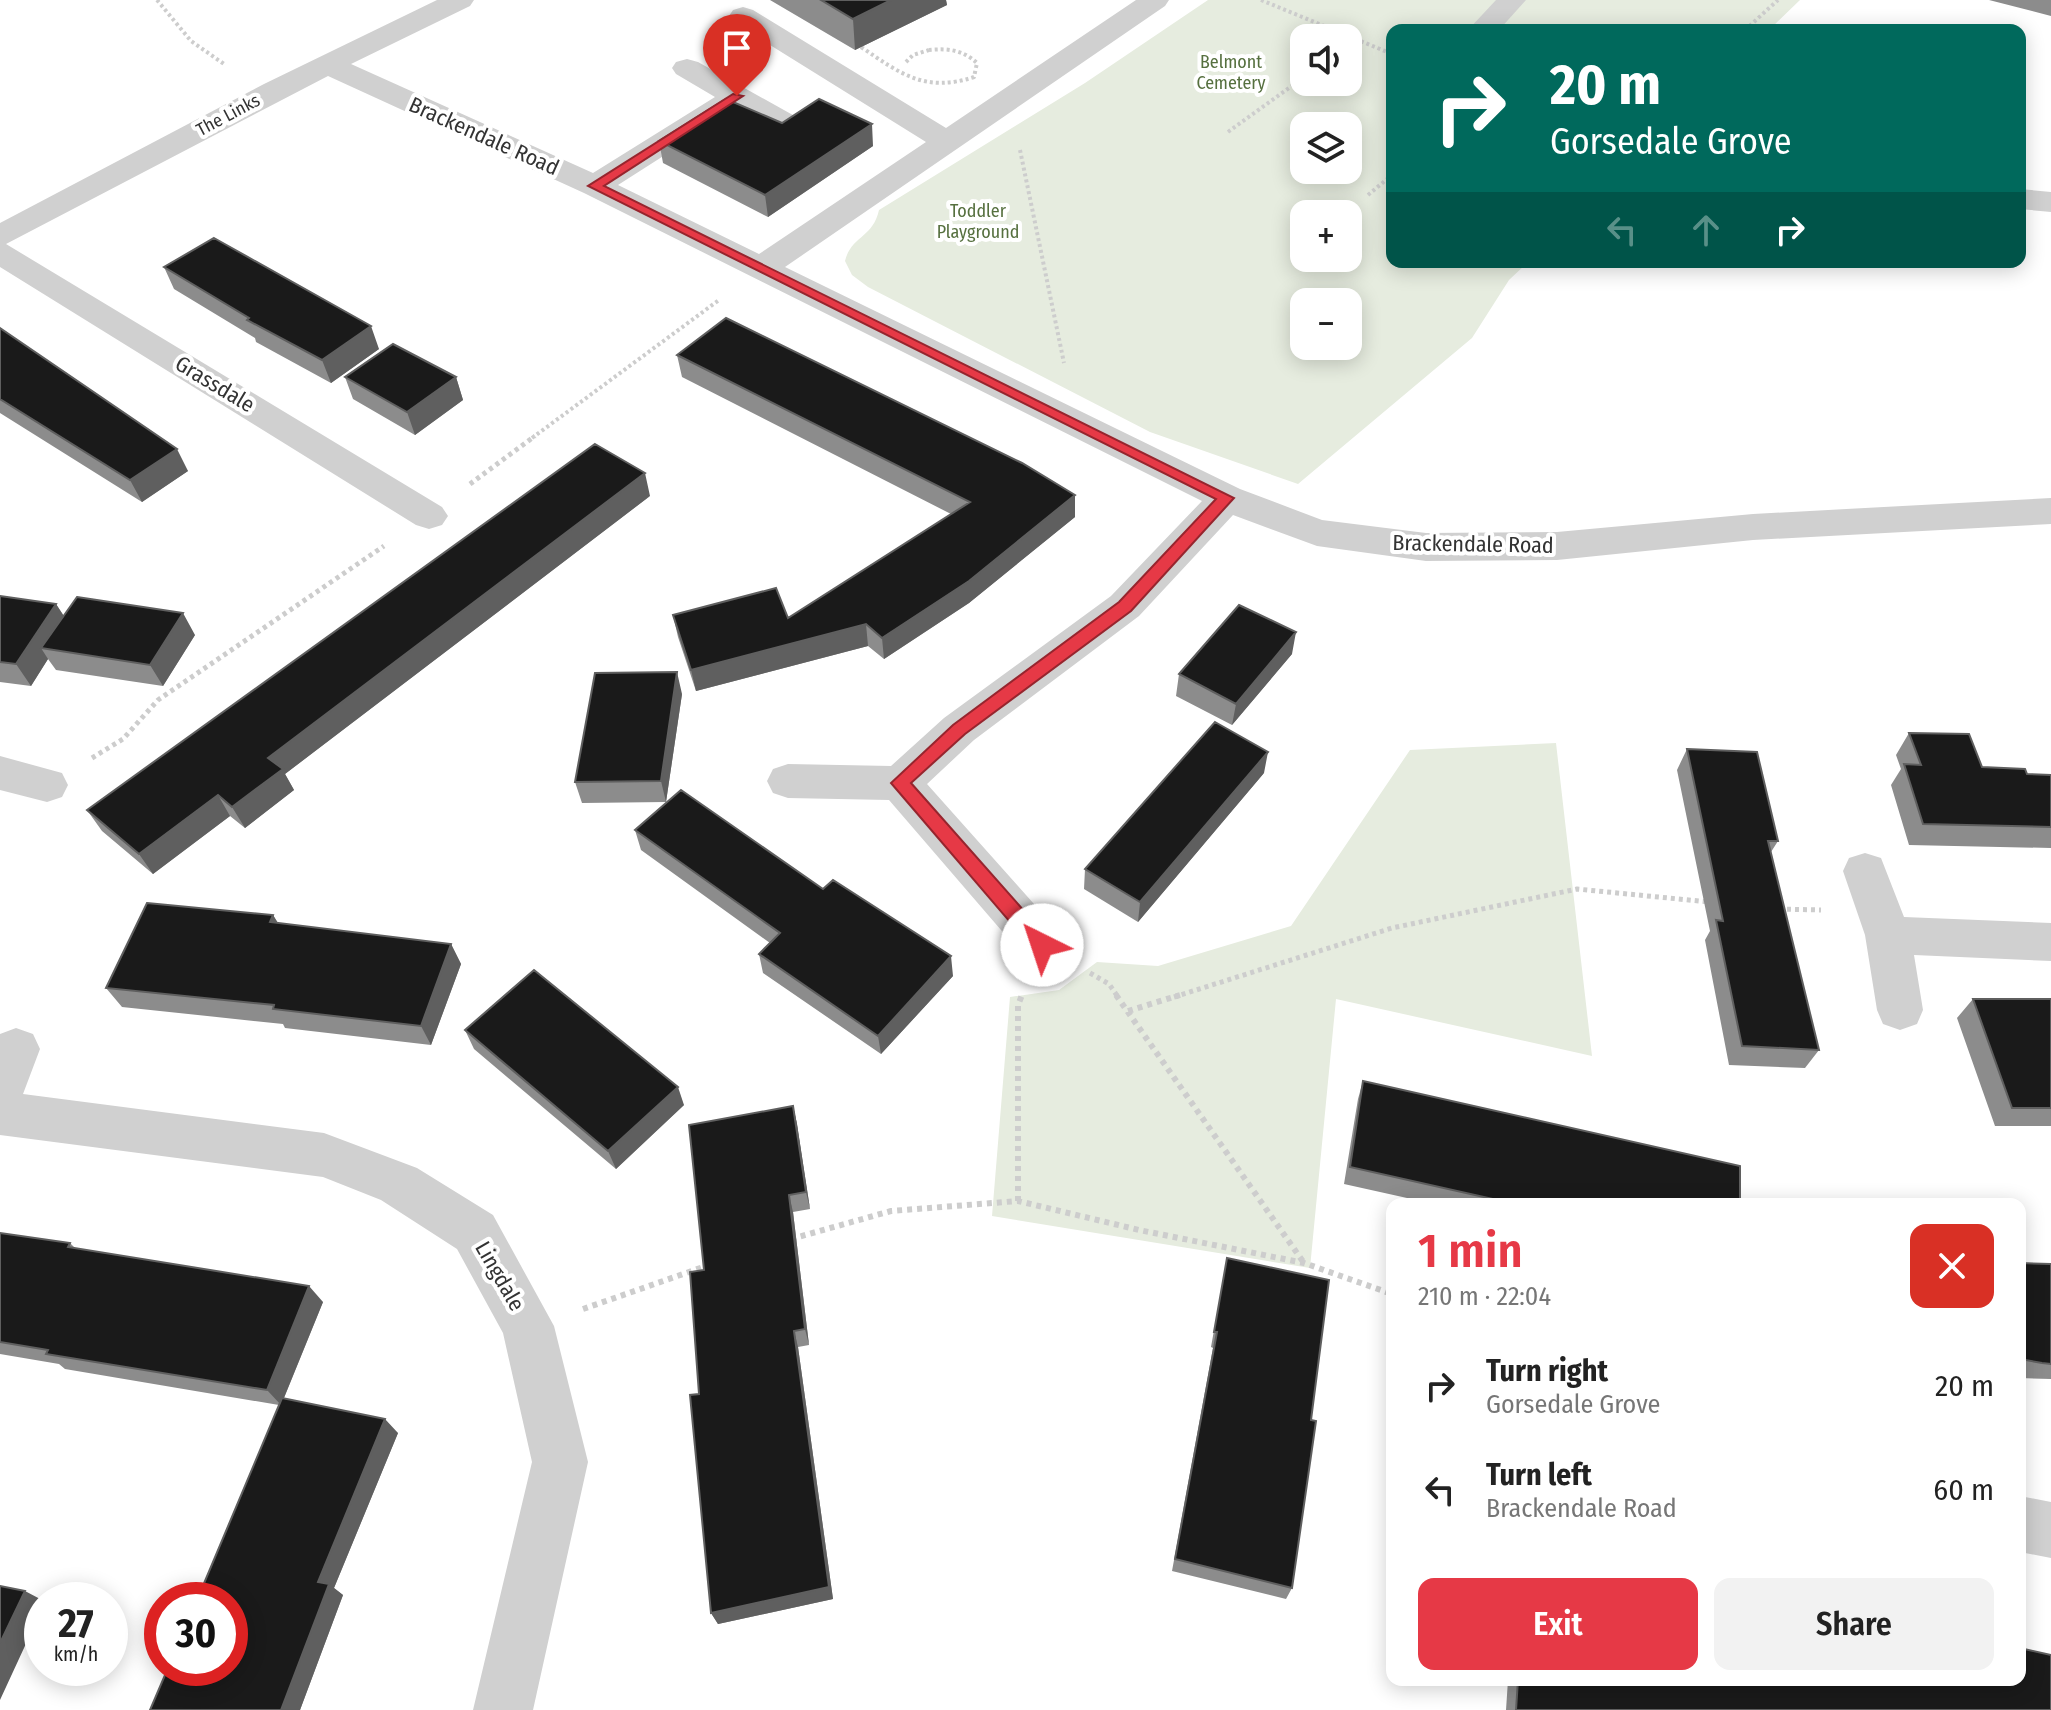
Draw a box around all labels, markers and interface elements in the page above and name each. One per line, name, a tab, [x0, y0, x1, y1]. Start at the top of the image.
pin	[703, 14.0, 771, 96]
map controls	[1290, 24, 1362, 360]
button: sound	[1290, 24, 1362, 96]
icon: arrive	[715, 26, 759, 70]
park label: Belmont Cemetery	[1196, 51, 1266, 94]
text: 20 m	[1550, 52, 1661, 119]
icon: right	[1418, 56, 1522, 160]
street label: The Links	[192, 89, 264, 141]
street label: Brackendale Road	[405, 91, 563, 181]
button: layers	[1290, 112, 1362, 184]
text: Gorsedale Grove	[1550, 120, 1792, 164]
park label: Toddler Playground	[937, 200, 1019, 243]
button: +	[1290, 200, 1362, 272]
icon: left	[1600, 208, 1644, 252]
icon: ahead	[1684, 208, 1728, 252]
icon: right	[1768, 208, 1812, 252]
button: −	[1290, 288, 1362, 360]
street label: Grassdale	[170, 350, 260, 418]
street label: Brackendale Road	[1392, 529, 1554, 559]
position arrow	[1000, 903, 1084, 987]
text: 1 min	[1418, 1222, 1523, 1280]
button: close	[1910, 1224, 1994, 1308]
street label: Lingdale	[469, 1236, 531, 1316]
text: 210 m · 22:04	[1418, 1281, 1551, 1312]
text: Turn right	[1486, 1353, 1608, 1389]
icon: right	[1418, 1364, 1462, 1408]
text: 20 m	[1935, 1368, 1994, 1404]
text: Gorsedale Grove	[1486, 1389, 1660, 1420]
text: Turn left	[1486, 1457, 1592, 1493]
icon: left	[1418, 1468, 1462, 1512]
text: 60 m	[1933, 1472, 1994, 1508]
text: Brackendale Road	[1486, 1493, 1677, 1524]
button: Exit	[1418, 1578, 1698, 1670]
button: Share	[1714, 1578, 1994, 1670]
speed limit sign: 30	[144, 1582, 248, 1686]
text: 27	[58, 1600, 94, 1648]
text: km/h	[54, 1642, 98, 1666]

